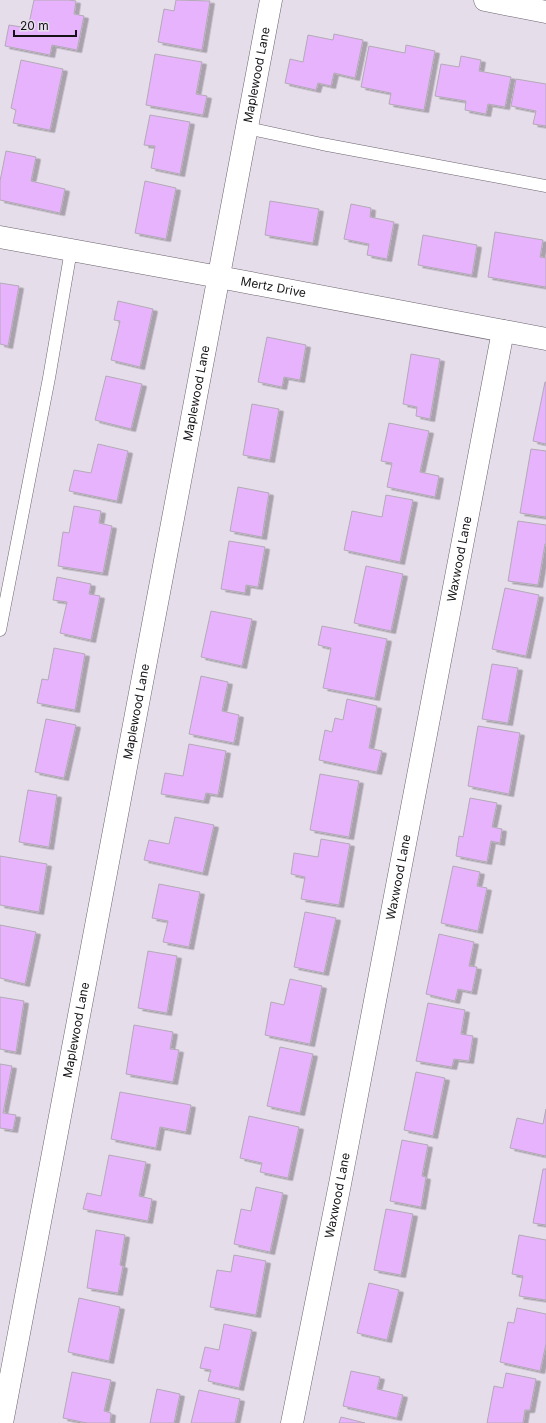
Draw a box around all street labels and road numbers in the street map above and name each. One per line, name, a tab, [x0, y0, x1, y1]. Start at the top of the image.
street label: Maplewood Lane	[240, 26, 273, 124]
street label: Mertz Drive	[240, 273, 307, 300]
street label: Maplewood Lane	[180, 344, 213, 442]
street label: Waxwood Lane	[443, 515, 474, 603]
street label: Maplewood Lane	[120, 662, 152, 761]
street label: Waxwood Lane	[383, 833, 414, 921]
street label: Maplewood Lane	[59, 981, 92, 1079]
street label: Waxwood Lane	[321, 1151, 353, 1240]

